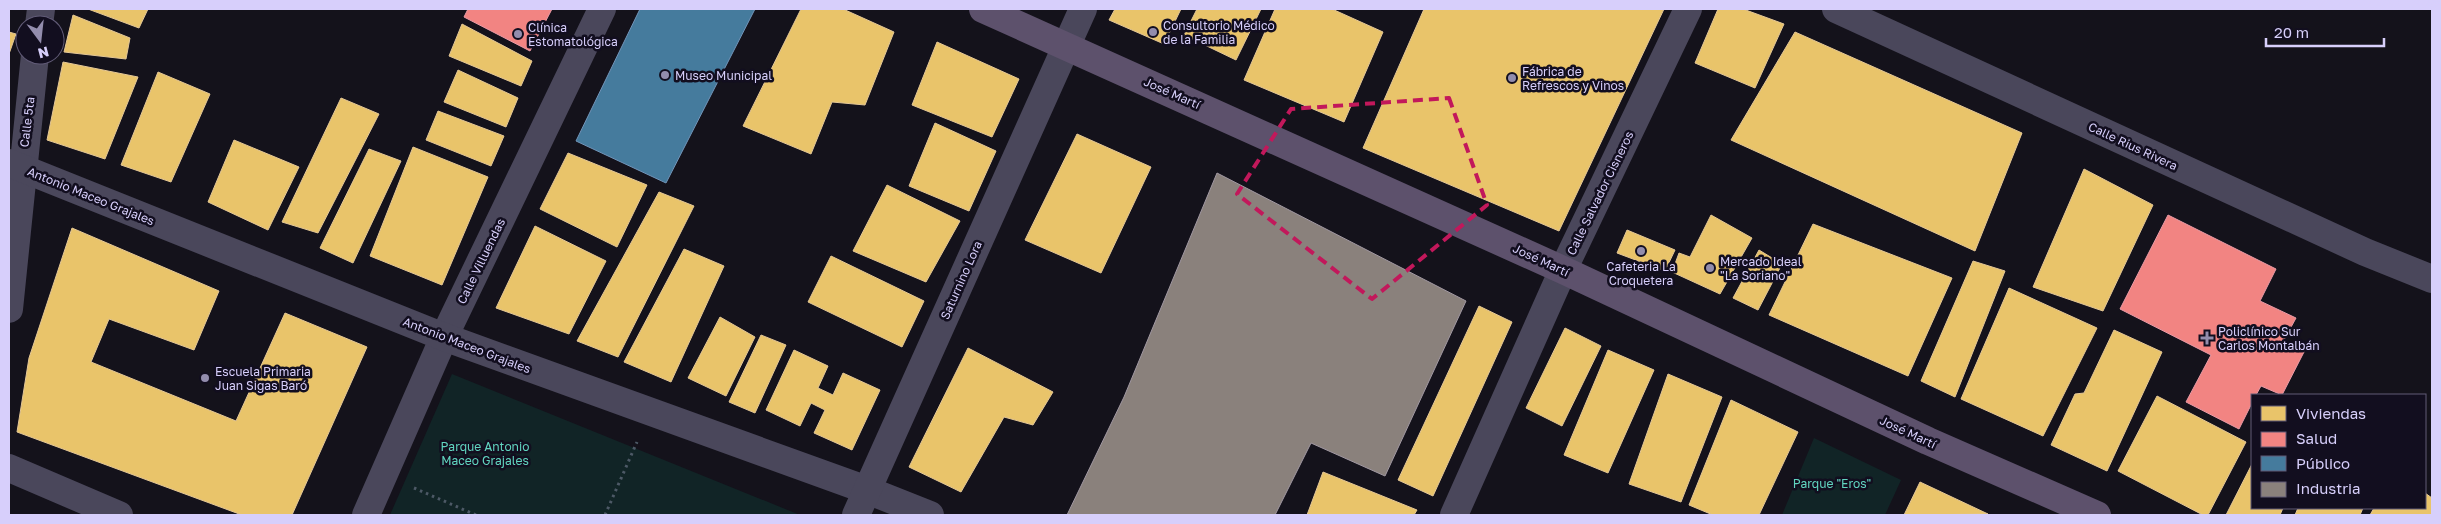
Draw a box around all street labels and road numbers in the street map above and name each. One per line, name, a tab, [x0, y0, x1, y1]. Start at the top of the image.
street label: José Martí	[1141, 74, 1203, 112]
street label: Calle 5ta	[16, 96, 38, 148]
street label: Calle Rius Rivera	[2086, 119, 2180, 173]
street label: Calle Salvador Cisneros	[1563, 129, 1637, 257]
street label: Antonio Maceo Grajales	[25, 164, 157, 228]
street label: Calle Villuendas	[454, 216, 508, 306]
street label: Saturnino Lora	[937, 238, 985, 322]
street label: José Martí	[1511, 240, 1572, 280]
street label: Antonio Maceo Grajales	[401, 314, 533, 376]
street label: José Martí	[1878, 412, 1939, 452]

